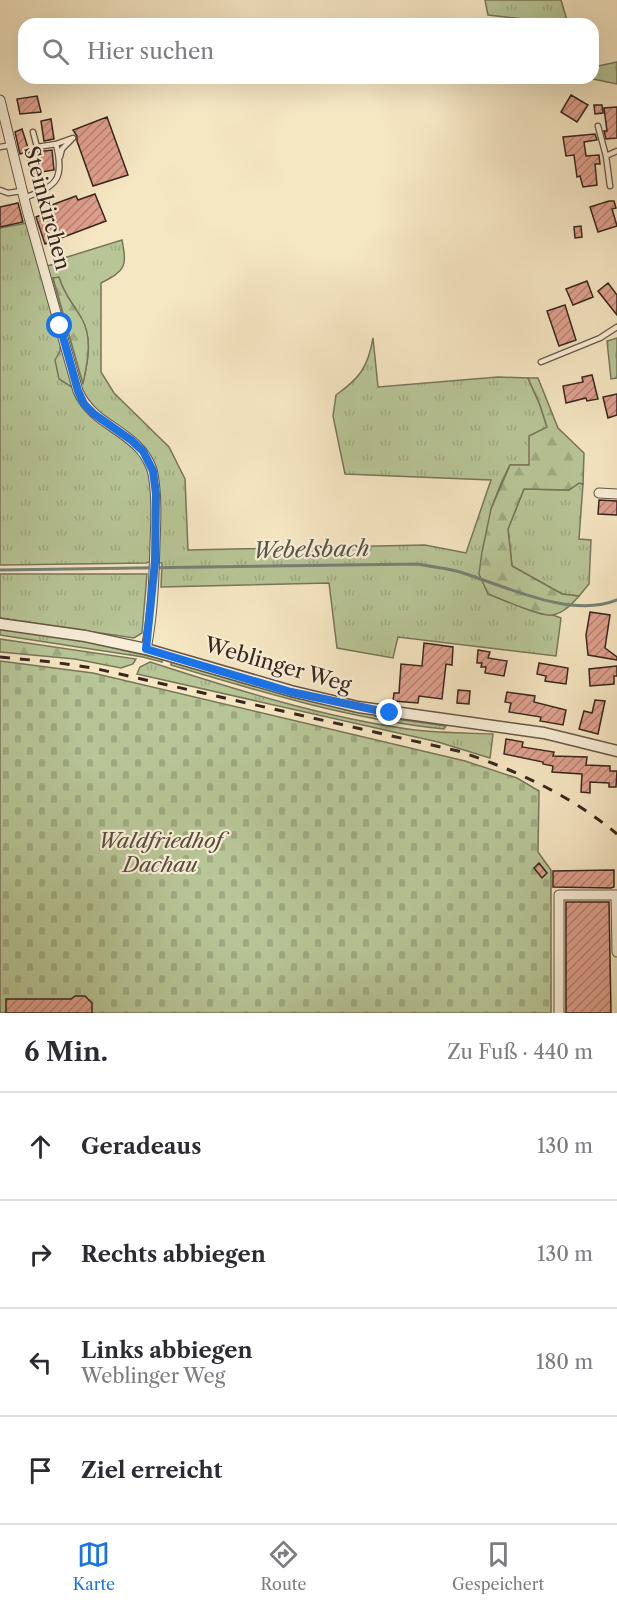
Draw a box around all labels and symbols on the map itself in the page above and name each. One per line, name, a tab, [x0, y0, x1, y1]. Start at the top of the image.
street label: Steinkirchen	[19, 143, 76, 273]
route start	[46, 312, 72, 338]
water label: Webelsbach	[252, 535, 370, 564]
street label: Weblinger Weg	[201, 631, 355, 698]
route end	[376, 699, 402, 725]
park label: Waldfriedhof Dachau	[98, 828, 229, 877]

